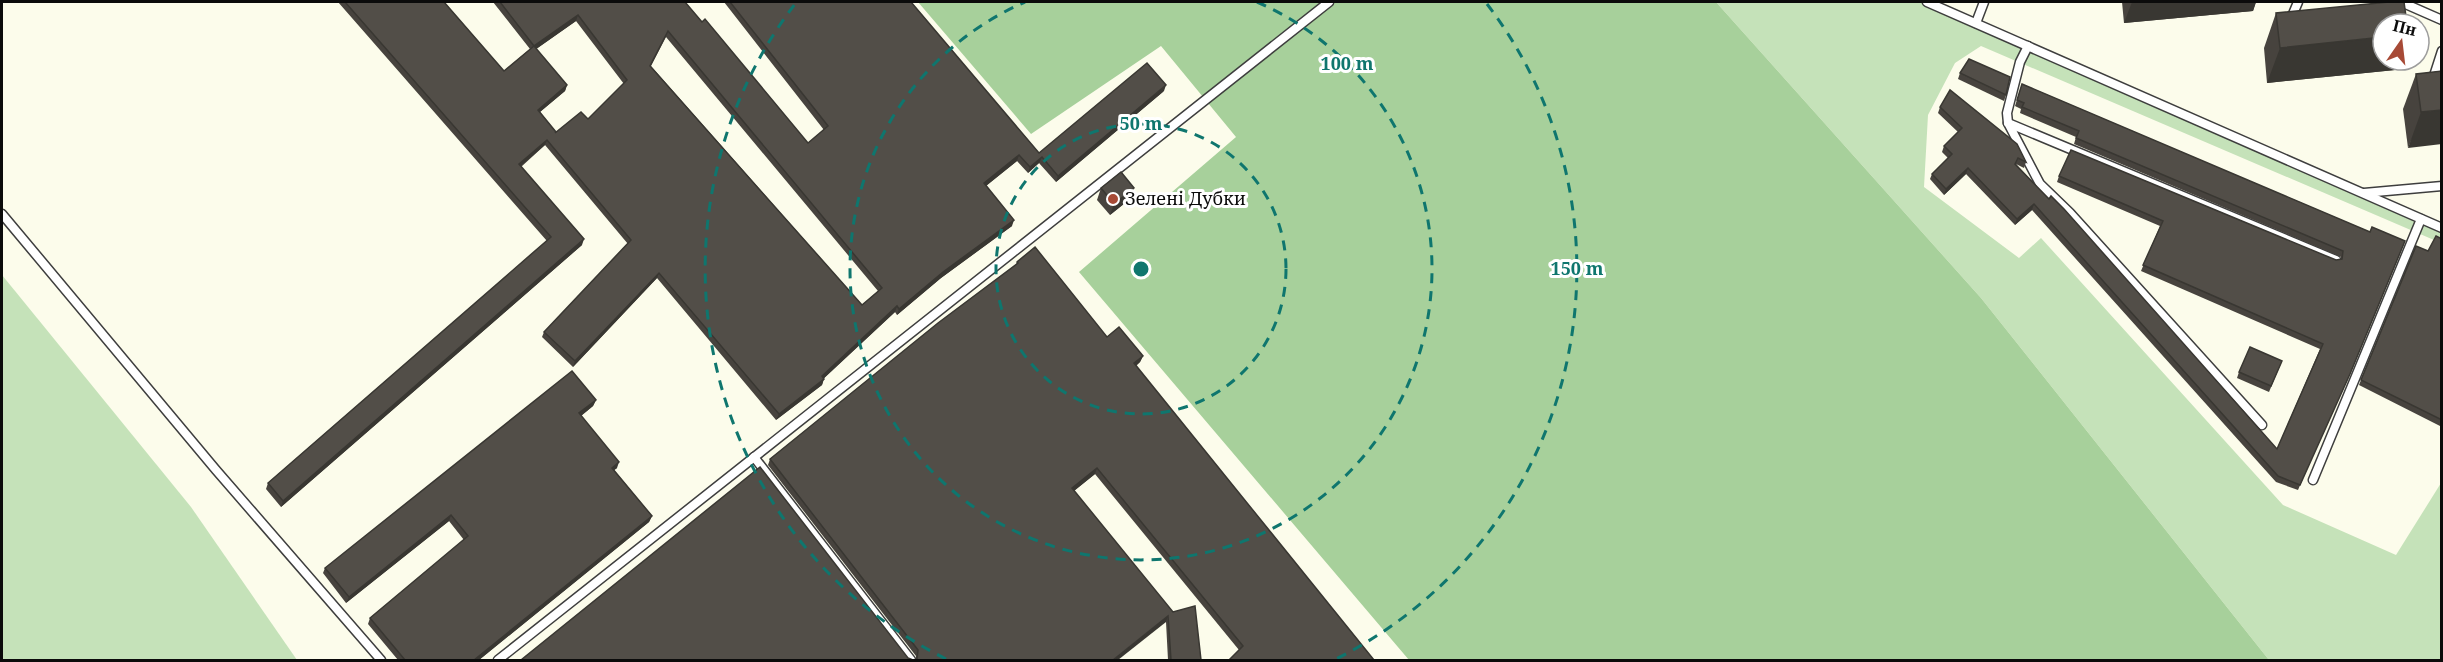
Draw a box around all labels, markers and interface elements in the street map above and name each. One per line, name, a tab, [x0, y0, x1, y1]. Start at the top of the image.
north arrow	[2371, 12, 2431, 72]
text: Пн	[2390, 14, 2419, 41]
text: 100 m	[1321, 51, 1374, 75]
text: 50 m	[1120, 111, 1163, 135]
place label: Зелені Дубки	[1125, 186, 1246, 210]
marker: Зелені Дубки	[1106, 192, 1120, 206]
text: 150 m	[1551, 256, 1604, 280]
centre of rings	[1131, 259, 1151, 279]

